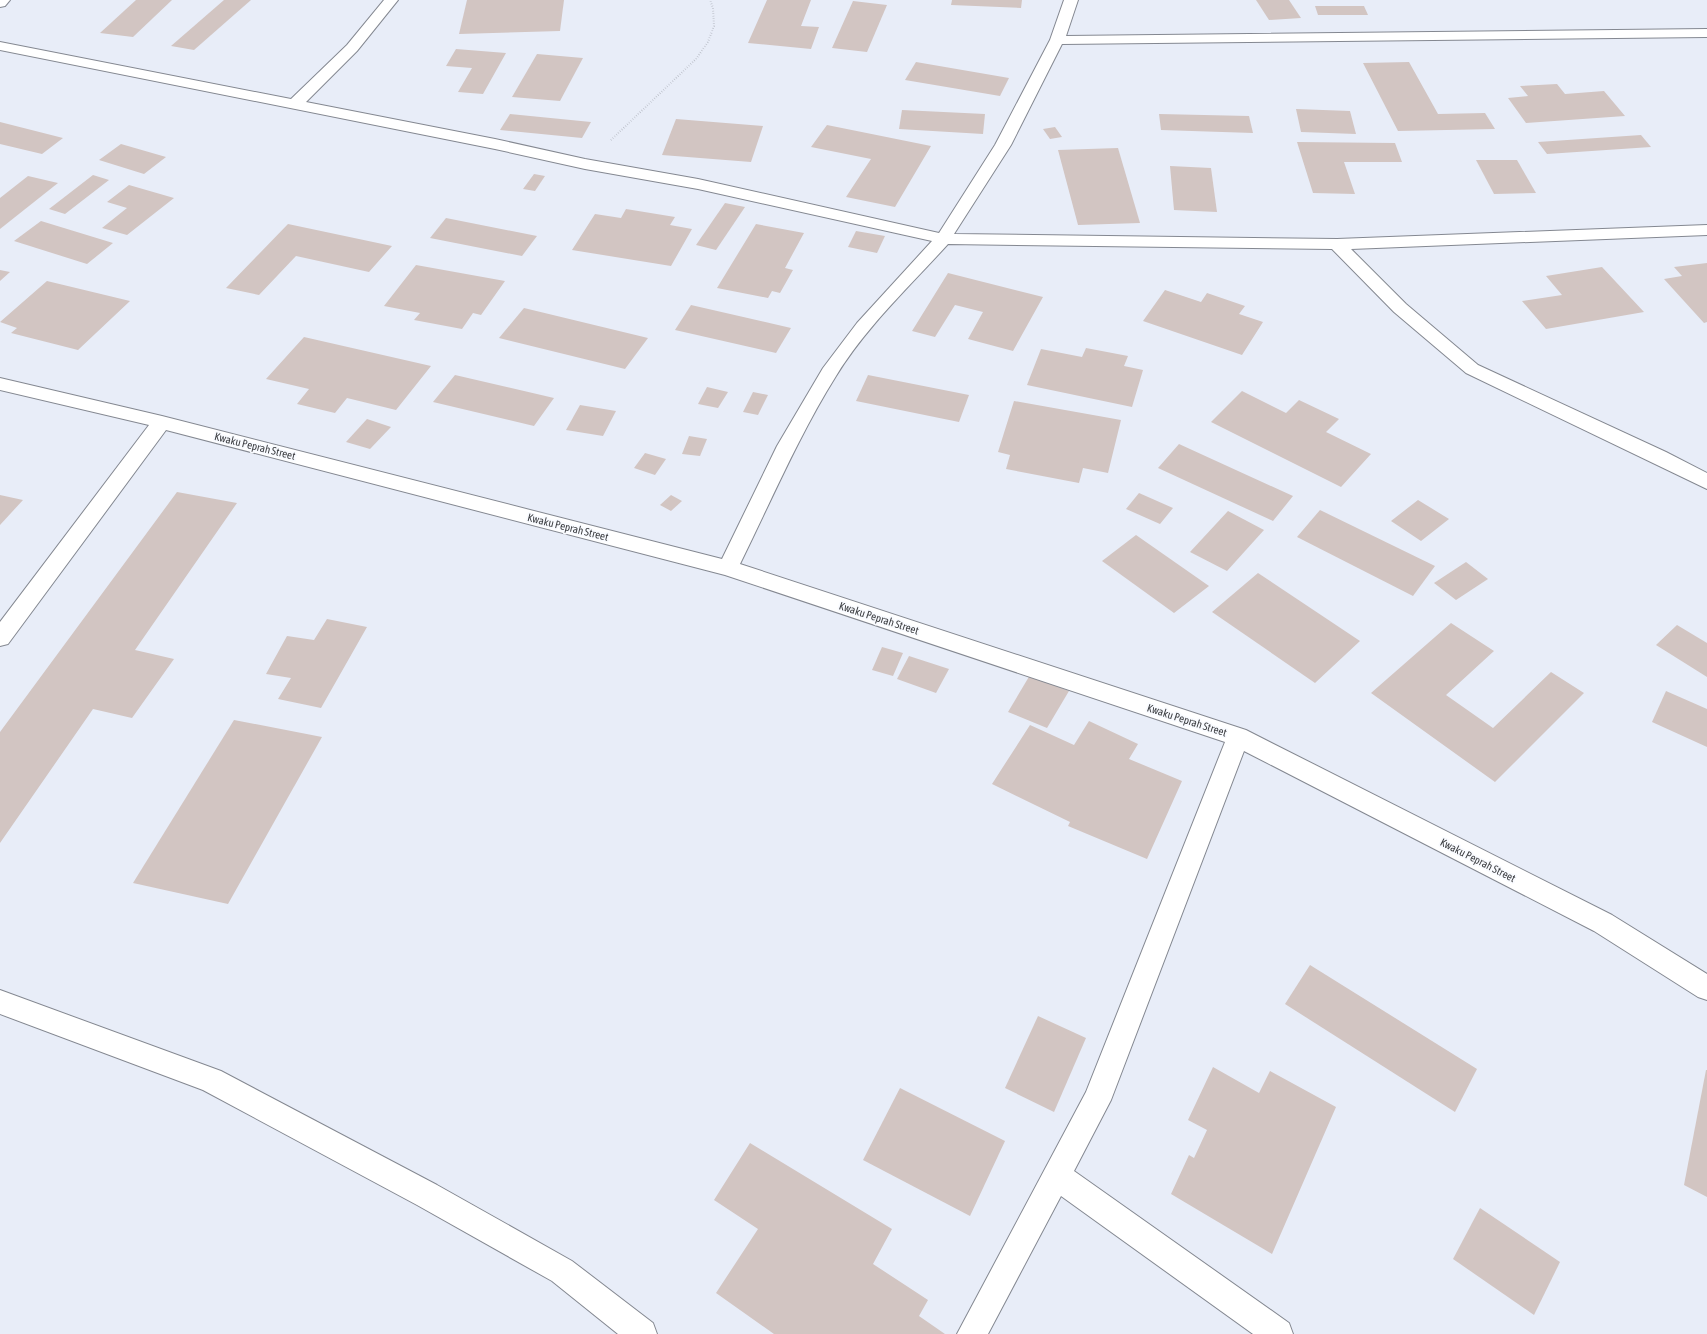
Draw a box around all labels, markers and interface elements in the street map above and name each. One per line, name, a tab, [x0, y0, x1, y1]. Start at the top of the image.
street label: Kwaku Peprah Street	[213, 430, 297, 462]
street label: Kwaku Peprah Street	[526, 511, 610, 543]
street label: Kwaku Peprah Street	[838, 599, 920, 637]
street label: Kwaku Peprah Street	[1146, 701, 1228, 739]
street label: Kwaku Peprah Street	[1438, 836, 1518, 884]

